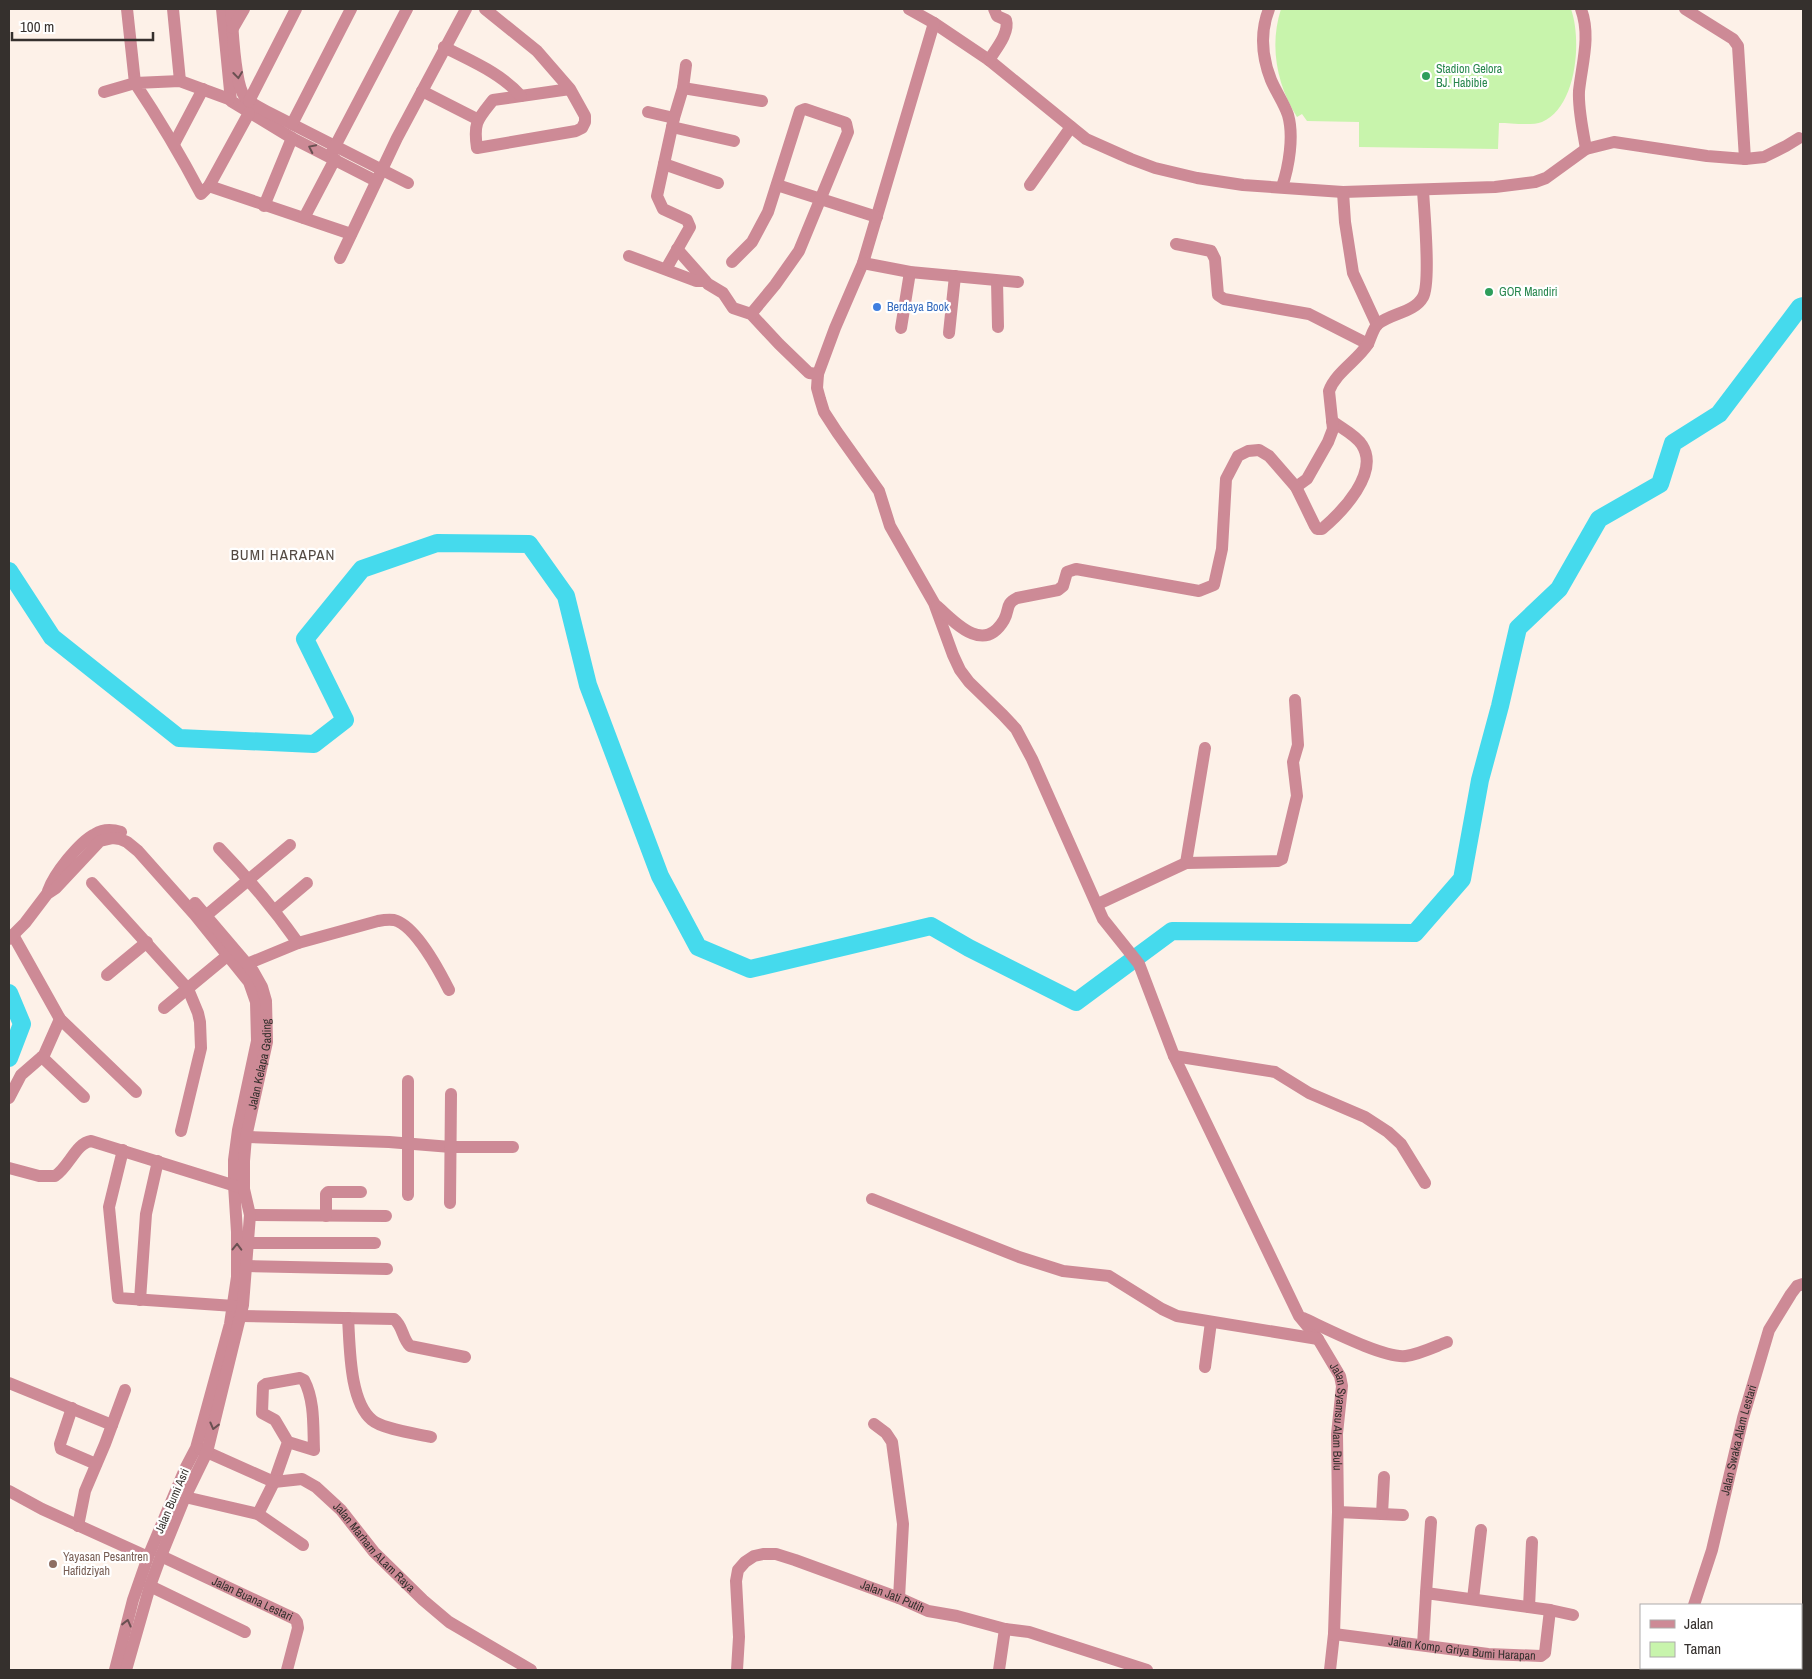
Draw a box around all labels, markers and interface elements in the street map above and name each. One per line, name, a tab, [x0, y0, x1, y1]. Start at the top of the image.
scale bar	[12, 10, 154, 42]
text: 100 m	[20, 16, 54, 37]
place label: Stadion Gelora BJ. Habibie	[1436, 61, 1503, 91]
marker: Stadion Gelora BJ. Habibie	[1420, 70, 1432, 82]
one-way arrow	[232, 71, 243, 79]
one-way arrow	[309, 144, 318, 154]
place label: GOR Mandiri	[1499, 284, 1558, 300]
marker: GOR Mandiri	[1483, 286, 1495, 298]
place label: Berdaya Book	[887, 299, 949, 315]
marker: Berdaya Book	[871, 301, 883, 313]
district label: BUMI HARAPAN	[231, 544, 335, 565]
street label: Jalan Kelapa Gading	[244, 1018, 275, 1111]
one-way arrow	[232, 1242, 242, 1250]
street label: Jalan Syamsu Alam Bulu	[1326, 1360, 1350, 1471]
street label: Jalan Swaka Alam Lestari	[1717, 1383, 1760, 1497]
one-way arrow	[209, 1421, 219, 1429]
street label: Jalan Bumi Asri	[151, 1466, 193, 1536]
street label: Jalan Marham ALam Raya	[329, 1498, 419, 1596]
place label: Yayasan Pesantren Hafidziyah	[63, 1549, 148, 1579]
marker: Yayasan Pesantren Hafidziyah	[47, 1558, 59, 1570]
street label: Jalan Buana Lestari	[209, 1573, 296, 1625]
street label: Jalan Jati Putih	[858, 1577, 927, 1616]
legend	[1640, 1604, 1802, 1669]
text: Jalan	[1684, 1613, 1713, 1634]
one-way arrow	[122, 1620, 132, 1628]
street label: Jalan Komp. Griya Bumi Harapan	[1388, 1633, 1536, 1664]
text: Taman	[1684, 1638, 1721, 1659]

